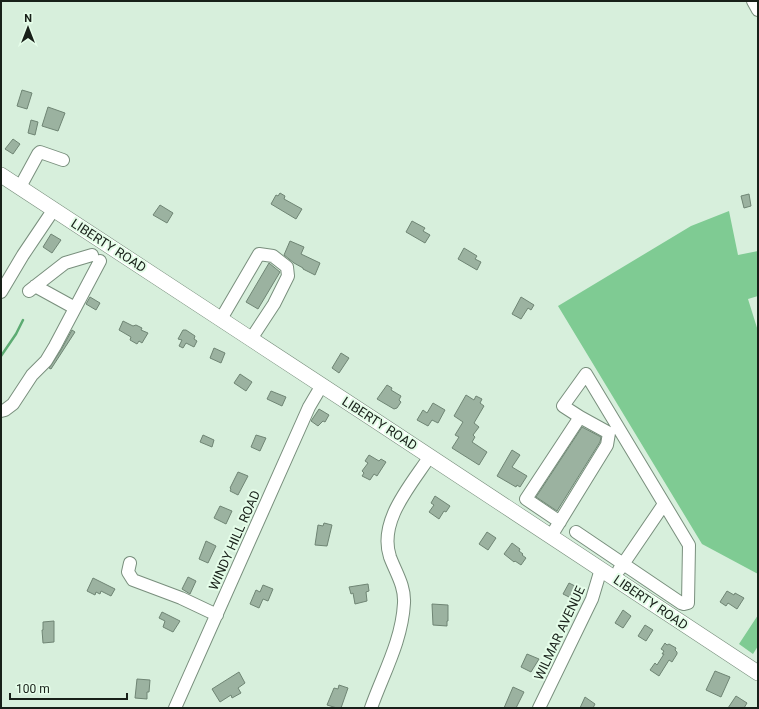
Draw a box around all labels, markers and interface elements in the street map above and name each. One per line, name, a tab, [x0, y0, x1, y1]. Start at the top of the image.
north arrow	[8, 8, 48, 48]
text: N	[24, 12, 32, 25]
street label: LIBERTY ROAD	[68, 216, 149, 275]
street label: LIBERTY ROAD	[339, 394, 420, 453]
street label: WINDY HILL ROAD	[206, 488, 263, 592]
street label: LIBERTY ROAD	[611, 572, 691, 633]
street label: WILMAR AVENUE	[531, 584, 588, 683]
scale bar	[10, 675, 127, 701]
text: 100 m	[16, 682, 50, 696]

